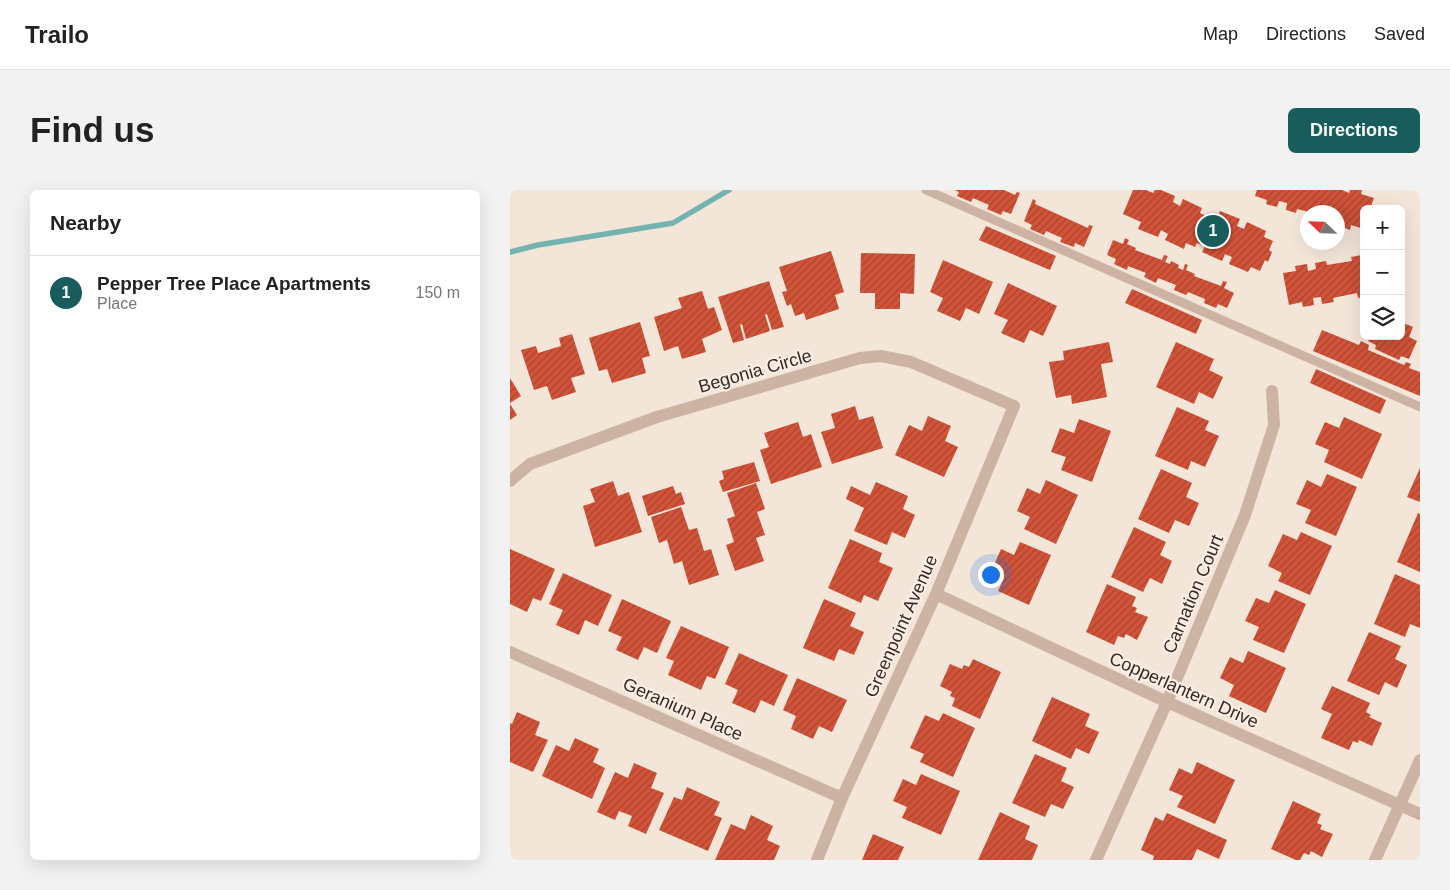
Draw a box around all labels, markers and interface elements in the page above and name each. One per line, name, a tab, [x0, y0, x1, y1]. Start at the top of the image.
text: Trailo	[25, 21, 89, 48]
text: Map	[1203, 24, 1238, 44]
text: Directions	[1266, 24, 1346, 44]
text: Saved	[1374, 24, 1425, 44]
button: Directions	[1288, 108, 1420, 153]
text: Find us	[30, 110, 154, 149]
north arrow	[1300, 205, 1345, 250]
map controls	[1360, 205, 1405, 340]
button: +	[1360, 205, 1405, 250]
text: Nearby	[50, 211, 121, 234]
pin: 1	[1197, 212, 1229, 250]
button: −	[1360, 250, 1405, 295]
text: Pepper Tree Place Apartments	[97, 273, 371, 294]
text: 1	[62, 284, 70, 301]
text: 150 m	[416, 284, 460, 301]
text: Place	[97, 295, 137, 312]
button: layers	[1360, 295, 1405, 340]
street label: Begonia Circle	[696, 345, 814, 397]
street label: Carnation Court	[1159, 532, 1227, 656]
street label: Greenpoint Avenue	[861, 552, 941, 700]
your location	[978, 562, 1004, 588]
street label: Copperlantern Drive	[1106, 648, 1262, 732]
street label: Geranium Place	[620, 674, 746, 744]

